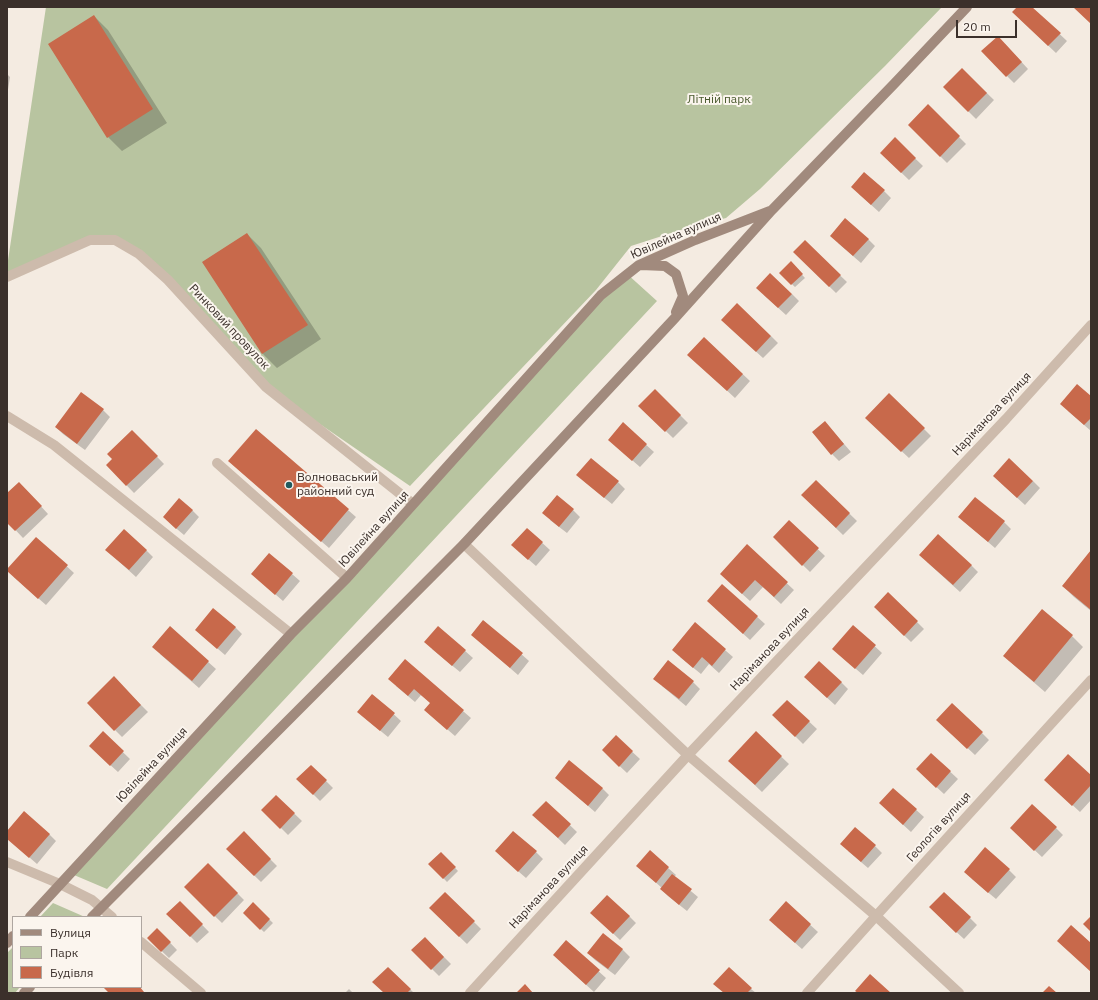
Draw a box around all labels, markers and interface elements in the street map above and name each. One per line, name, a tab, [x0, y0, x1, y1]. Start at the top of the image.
scale bar	[958, 12, 1019, 38]
text: 20 m	[963, 19, 991, 34]
park label: Літній парк	[687, 93, 751, 107]
street label: Ювілейна вулиця	[628, 210, 724, 262]
street label: Ринковий провулок	[186, 281, 272, 373]
street label: Наріманова вулиця	[950, 369, 1034, 459]
place label: Волноваський районний суд	[297, 471, 378, 499]
marker: Волноваський районний суд	[284, 480, 294, 490]
street label: Ювілейна вулиця	[336, 488, 412, 570]
street label: Наріманова вулиця	[728, 604, 812, 694]
street label: Ювілейна вулиця	[113, 724, 191, 806]
street label: Геологів вулиця	[904, 789, 974, 865]
street label: Наріманова вулиця	[507, 842, 591, 932]
legend	[12, 916, 142, 988]
text: Вулиця	[50, 925, 91, 940]
text: Парк	[50, 945, 78, 960]
text: Будівля	[50, 965, 93, 980]

